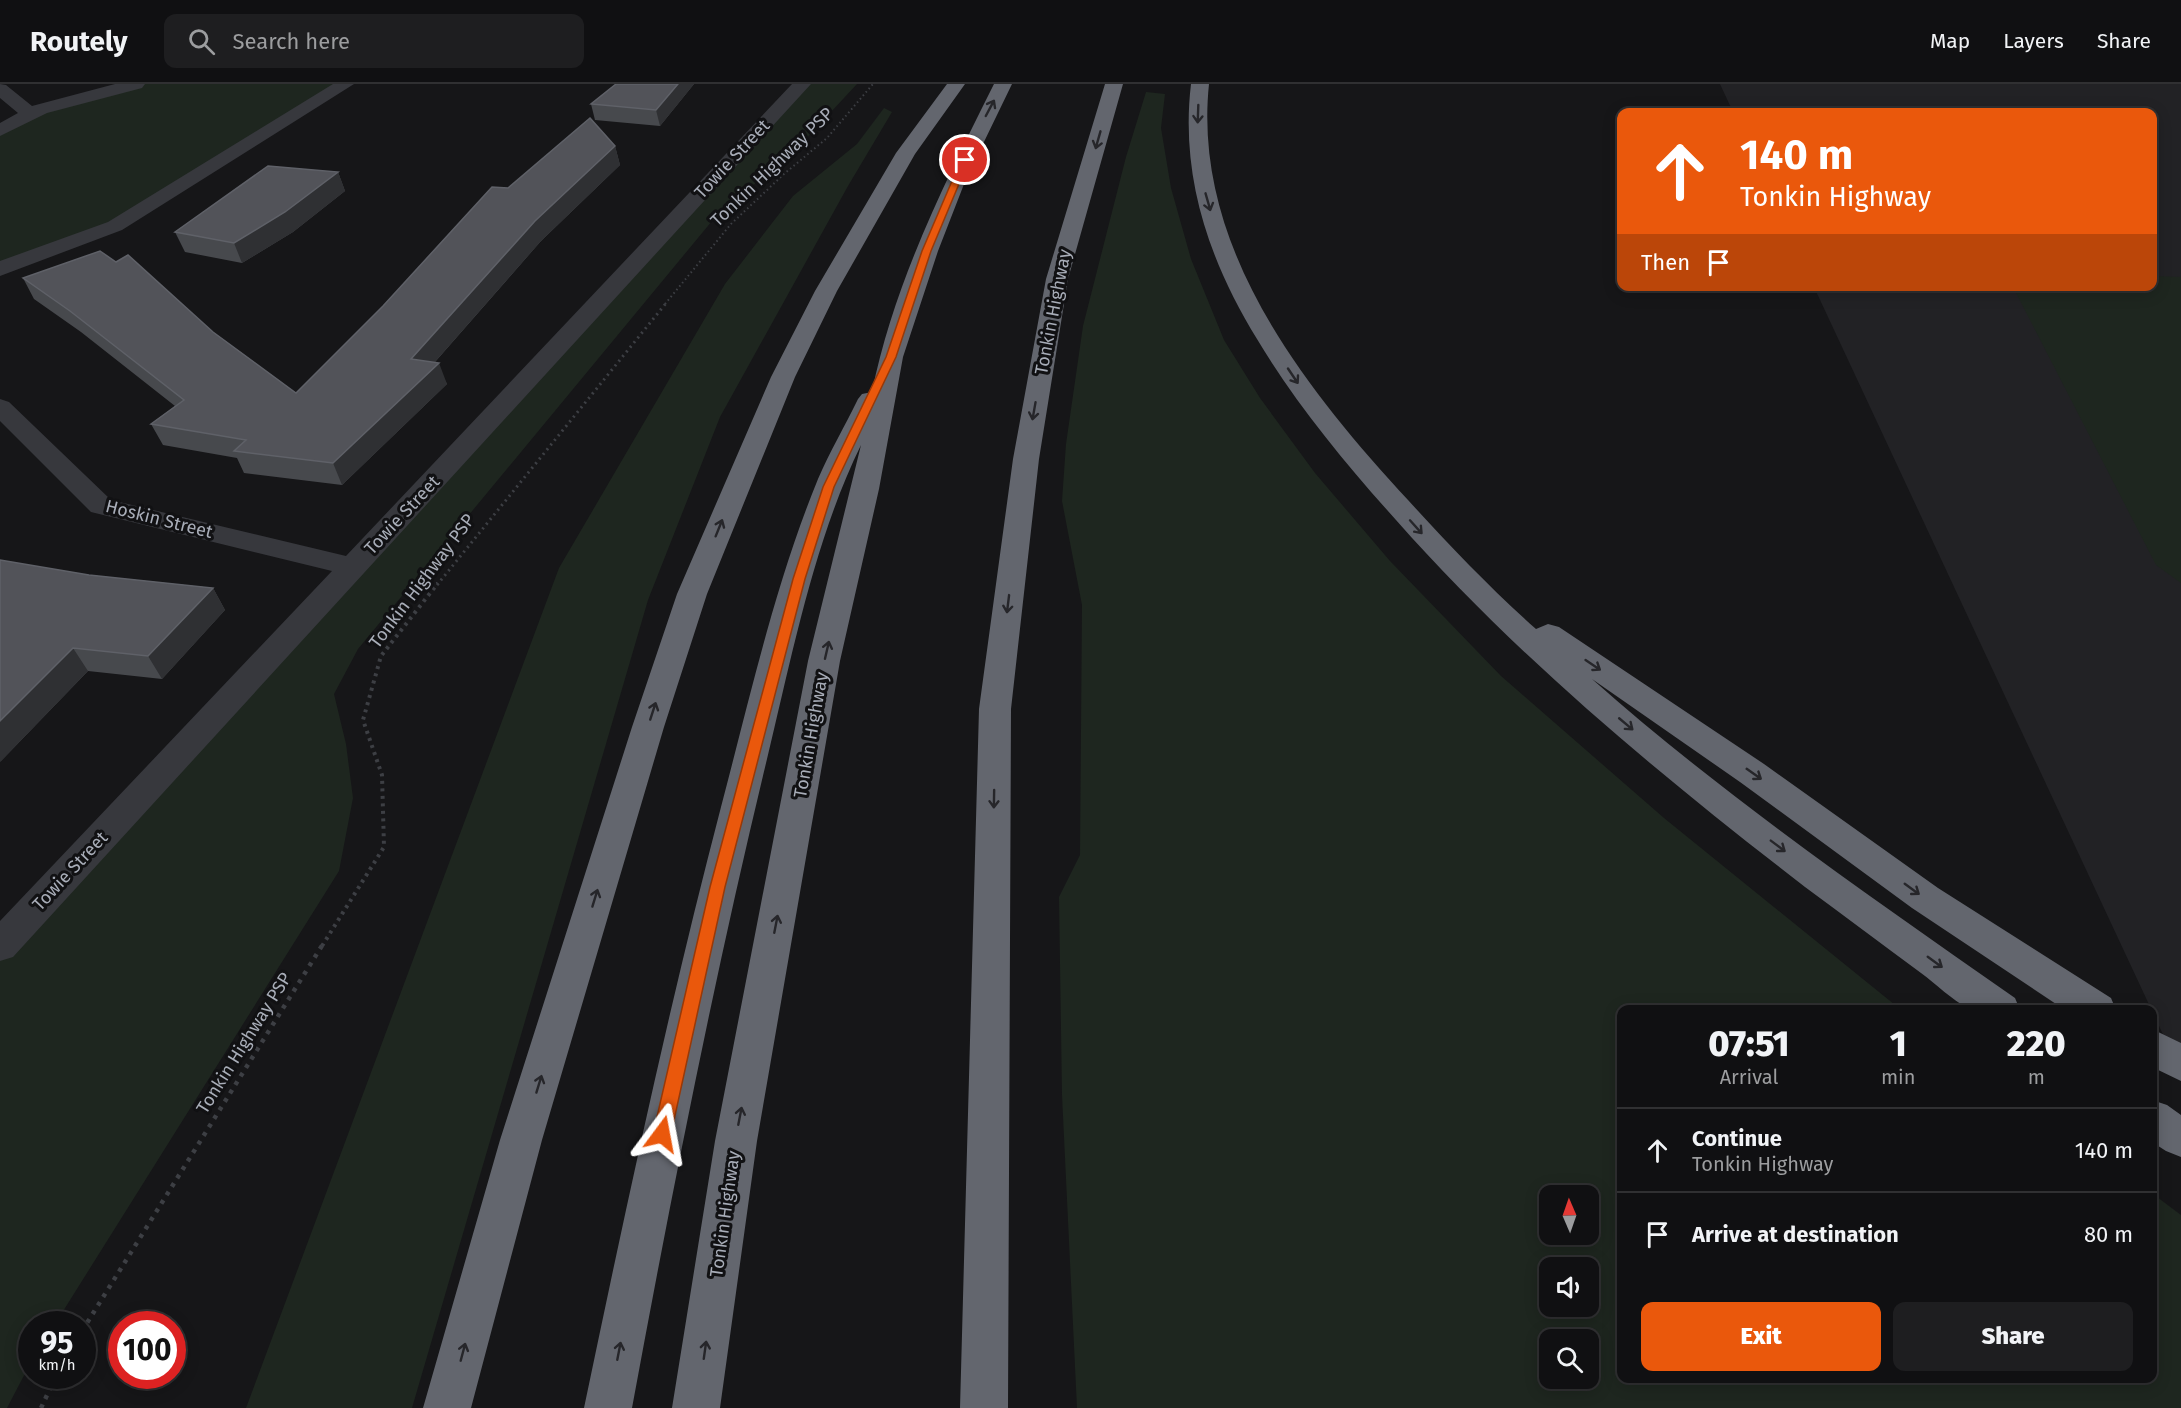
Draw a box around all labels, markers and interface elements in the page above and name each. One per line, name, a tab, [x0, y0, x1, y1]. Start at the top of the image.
search box	[164, 14, 584, 68]
text: Routely	[30, 25, 128, 58]
icon: search	[185, 25, 218, 58]
text: Search here	[233, 28, 350, 55]
text: Map	[1930, 28, 1970, 54]
text: Layers	[2003, 28, 2064, 54]
text: Share	[2097, 28, 2151, 54]
one-way arrow	[985, 99, 996, 117]
street label: Tonkin Highway PSP	[706, 103, 838, 231]
one-way arrow	[1192, 104, 1203, 124]
street label: Towie Street	[690, 114, 775, 203]
one-way arrow	[1091, 130, 1103, 149]
text: 140 m	[1740, 130, 1853, 180]
icon: ahead	[1641, 132, 1719, 210]
pin	[939, 134, 990, 185]
icon: arrive	[948, 143, 981, 176]
text: Tonkin Highway	[1740, 181, 1931, 213]
one-way arrow	[1203, 192, 1214, 211]
icon: arrive	[1702, 246, 1735, 279]
street label: Tonkin Highway	[1030, 247, 1076, 377]
text: Then	[1641, 249, 1690, 276]
one-way arrow	[1287, 368, 1299, 384]
one-way arrow	[1028, 401, 1039, 421]
street label: Towie Street	[360, 470, 445, 559]
street label: Hoskin Street	[103, 495, 215, 543]
street label: Tonkin Highway PSP	[364, 510, 480, 652]
one-way arrow	[714, 519, 725, 538]
one-way arrow	[1409, 520, 1423, 535]
one-way arrow	[1003, 594, 1014, 614]
one-way arrow	[822, 641, 834, 660]
one-way arrow	[1584, 659, 1600, 671]
street label: Tonkin Highway	[789, 670, 833, 800]
one-way arrow	[648, 702, 659, 721]
one-way arrow	[1618, 717, 1633, 731]
one-way arrow	[1745, 768, 1762, 780]
one-way arrow	[988, 788, 1000, 808]
street label: Towie Street	[28, 826, 113, 915]
one-way arrow	[1770, 839, 1786, 852]
one-way arrow	[1903, 882, 1919, 895]
one-way arrow	[590, 889, 601, 908]
one-way arrow	[771, 915, 782, 934]
one-way arrow	[1926, 956, 1942, 968]
street label: Tonkin Highway PSP	[192, 968, 296, 1118]
text: 07:51	[1708, 1022, 1790, 1066]
text: 1	[1890, 1022, 1907, 1066]
text: 220	[2007, 1022, 2066, 1066]
text: Arrival	[1720, 1065, 1778, 1089]
text: min	[1881, 1065, 1915, 1089]
text: m	[2028, 1065, 2045, 1089]
one-way arrow	[534, 1075, 545, 1094]
position arrow	[630, 1102, 694, 1166]
one-way arrow	[735, 1106, 746, 1126]
text: Continue	[1692, 1125, 1782, 1152]
icon: ahead	[1641, 1134, 1674, 1167]
text: 140 m	[2075, 1137, 2133, 1164]
street label: Tonkin Highway	[705, 1149, 745, 1279]
text: Tonkin Highway	[1692, 1152, 1833, 1176]
north arrow	[1539, 1185, 1599, 1245]
map controls	[1539, 1185, 1599, 1389]
icon: arrive	[1641, 1218, 1674, 1251]
text: Arrive at destination	[1692, 1221, 1899, 1248]
text: 80 m	[2084, 1221, 2133, 1248]
button: sound	[1539, 1257, 1599, 1317]
button: Exit	[1641, 1302, 1881, 1371]
button: Share	[1893, 1302, 2133, 1371]
speed limit sign: 100	[108, 1311, 186, 1389]
text: 95	[41, 1325, 73, 1361]
button: search	[1539, 1329, 1599, 1389]
one-way arrow	[614, 1341, 625, 1361]
one-way arrow	[699, 1341, 710, 1361]
one-way arrow	[458, 1343, 469, 1362]
text: km/h	[38, 1356, 76, 1374]

